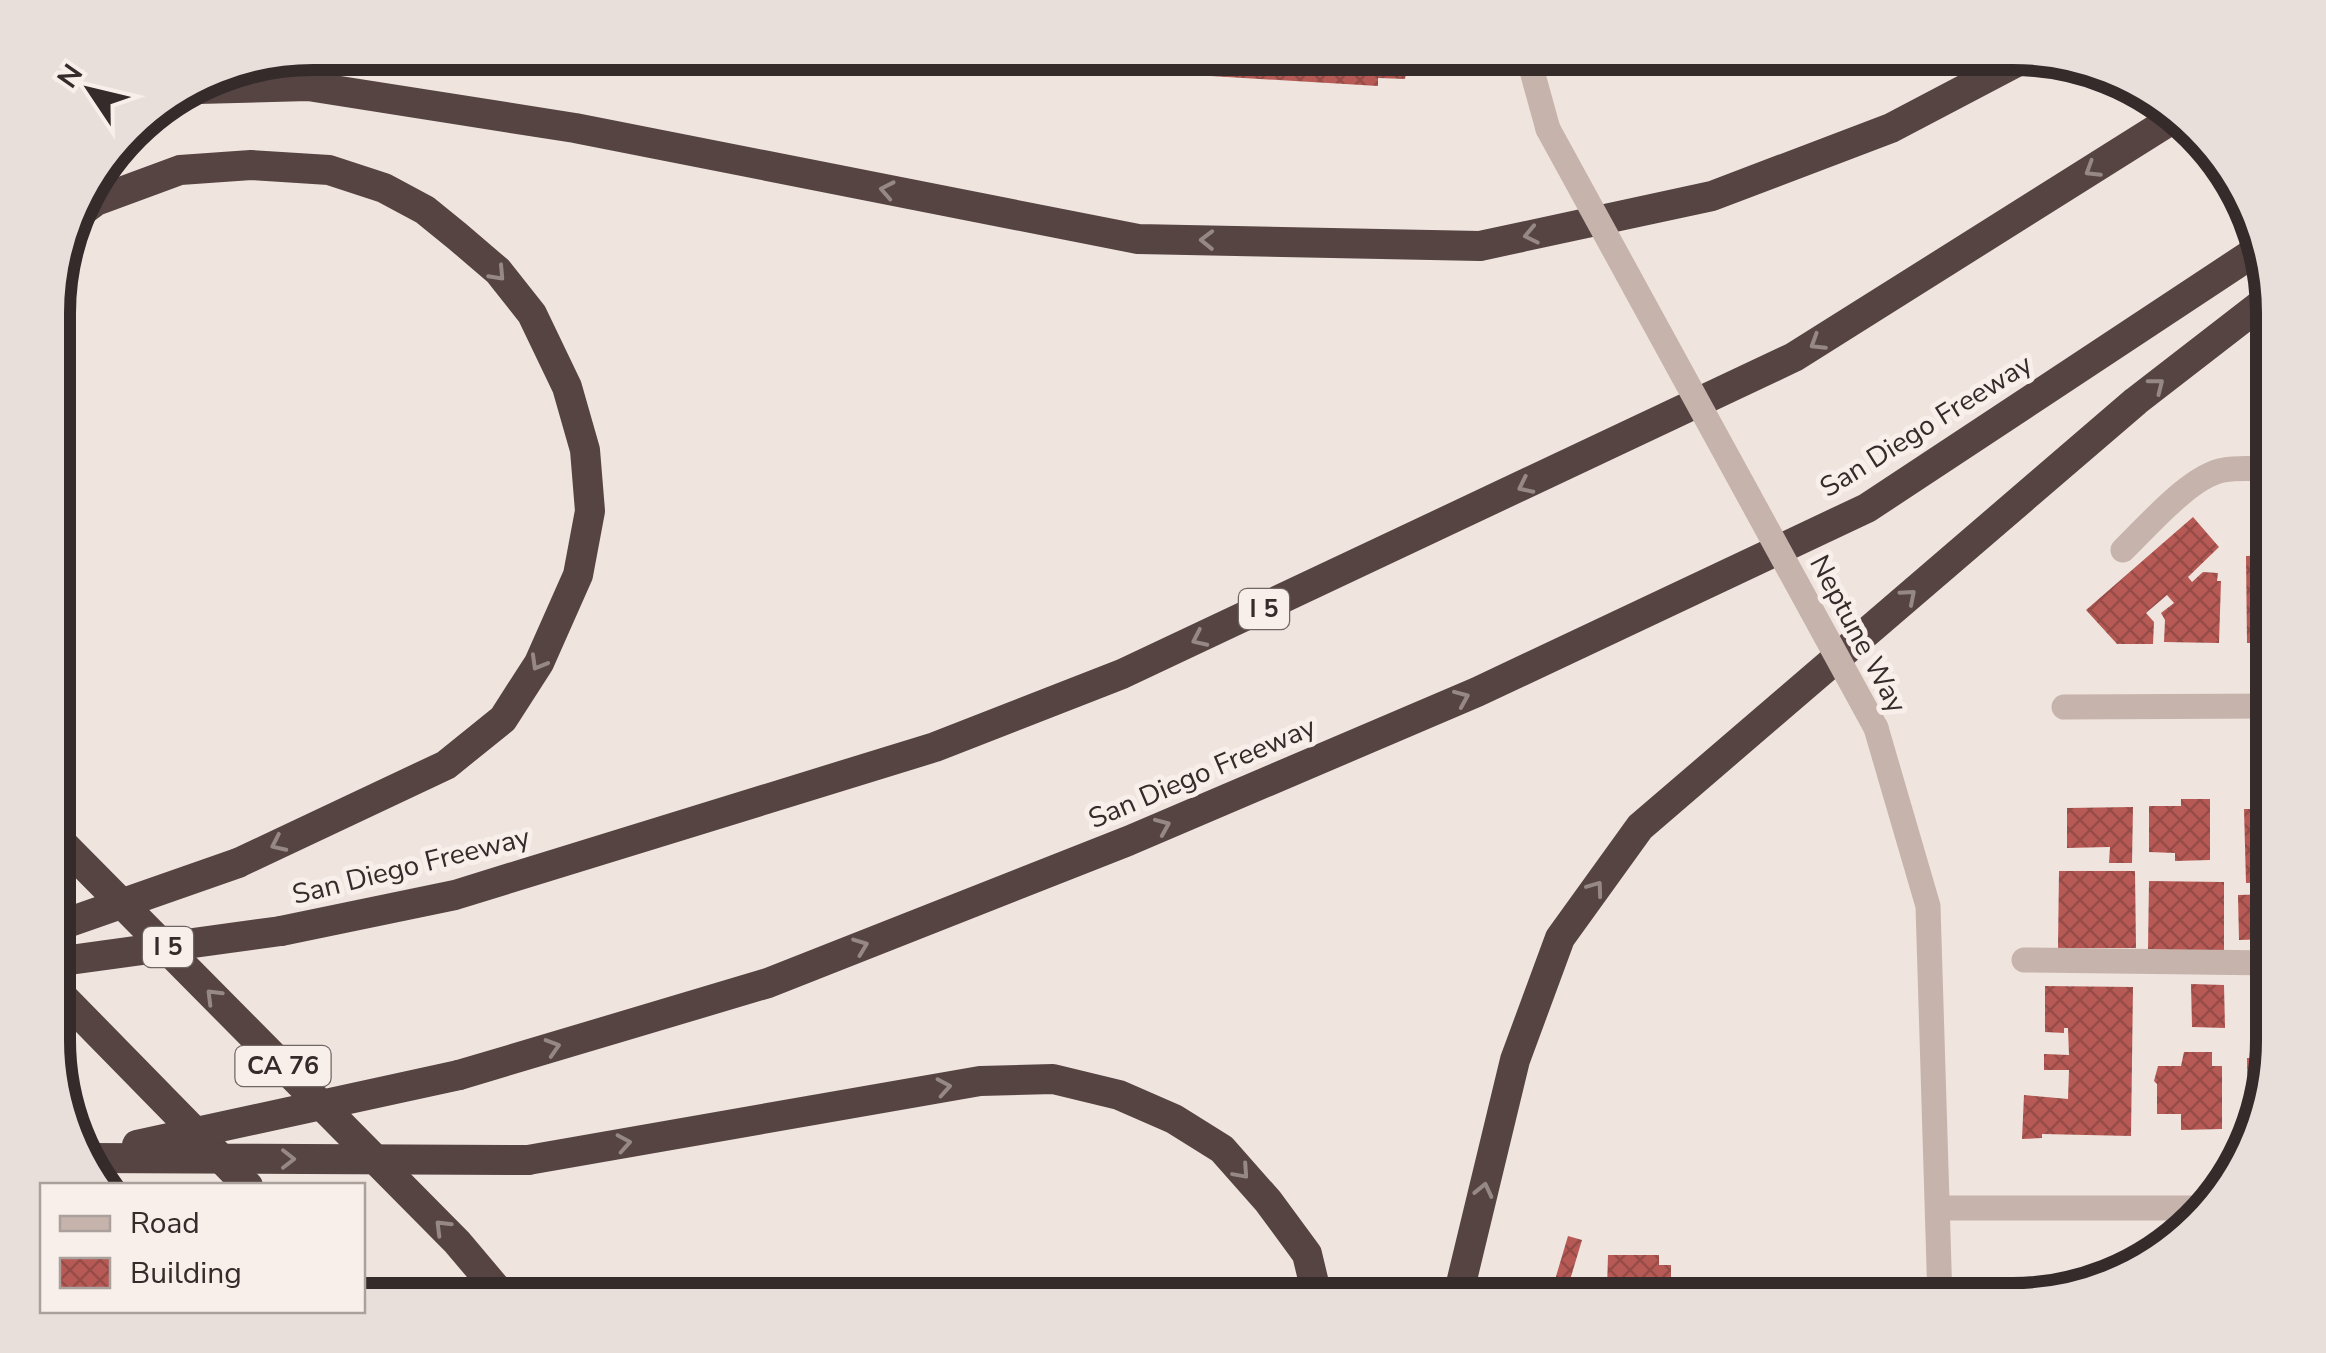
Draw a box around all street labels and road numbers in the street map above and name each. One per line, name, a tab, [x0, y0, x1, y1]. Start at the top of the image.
street label: San Diego Freeway	[1813, 345, 2040, 507]
street label: Neptune Way	[1800, 548, 1916, 720]
road number: I 5	[1239, 589, 1289, 629]
street label: San Diego Freeway	[1083, 708, 1322, 838]
street label: San Diego Freeway	[288, 818, 534, 914]
road number: I 5	[143, 927, 193, 967]
road number: CA 76	[236, 1046, 330, 1086]

